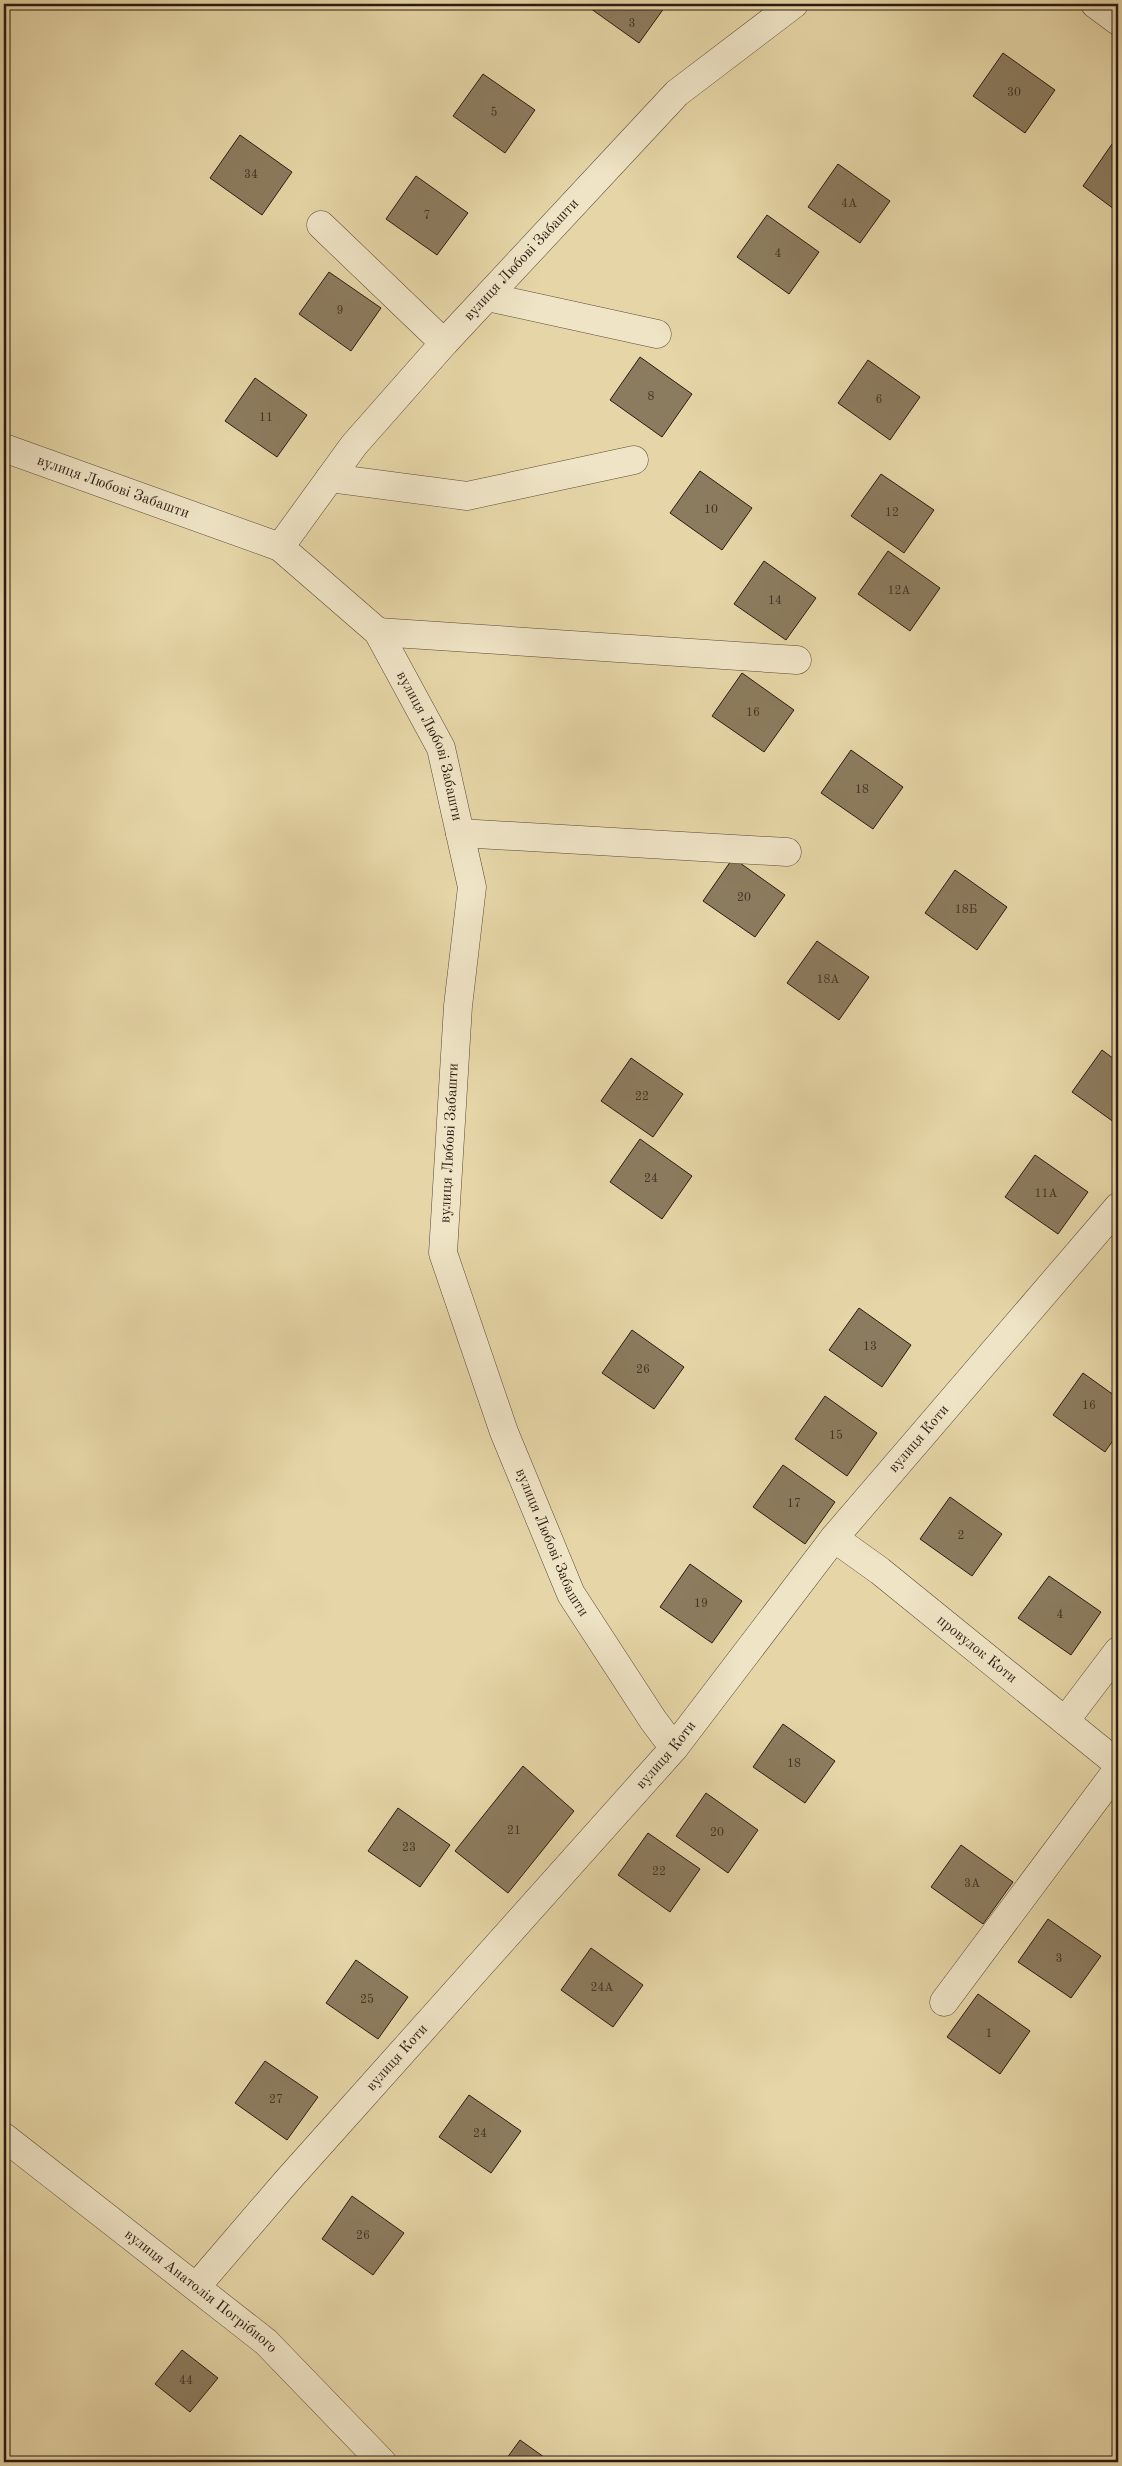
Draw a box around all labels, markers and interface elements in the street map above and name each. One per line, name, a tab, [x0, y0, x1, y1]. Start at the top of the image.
house number: 3	[629, 18, 635, 30]
house number: 30	[1007, 87, 1021, 99]
house number: 5	[491, 106, 498, 119]
house number: 34	[244, 169, 258, 181]
street label: вулиця Любові Забашти	[461, 196, 582, 324]
house number: 4А	[841, 198, 857, 210]
house number: 7	[424, 210, 430, 222]
house number: 4	[775, 248, 782, 260]
house number: 9	[337, 305, 343, 317]
house number: 8	[648, 391, 655, 403]
house number: 6	[876, 394, 883, 406]
house number: 11	[259, 412, 273, 424]
street label: вулиця Любові Забашти	[35, 453, 191, 521]
house number: 10	[704, 504, 718, 516]
house number: 12	[885, 507, 899, 519]
house number: 12А	[887, 585, 911, 597]
house number: 14	[768, 595, 782, 607]
street label: вулиця Любові Забашти	[393, 669, 465, 822]
house number: 16	[746, 707, 760, 719]
house number: 18	[855, 784, 869, 796]
house number: 20	[737, 892, 751, 904]
house number: 18Б	[955, 904, 977, 916]
house number: 18А	[816, 974, 840, 986]
street label: вулиця Любові Забашти	[438, 1063, 462, 1223]
house number: 22	[635, 1091, 649, 1103]
house number: 24	[644, 1173, 658, 1185]
house number: 11А	[1034, 1188, 1058, 1200]
house number: 13	[863, 1341, 877, 1353]
house number: 26	[636, 1364, 650, 1376]
house number: 16	[1082, 1400, 1096, 1412]
street label: вулиця Коти	[886, 1402, 952, 1476]
house number: 15	[829, 1429, 843, 1442]
street label: вулиця Любові Забашти	[512, 1466, 591, 1619]
house number: 17	[787, 1498, 801, 1510]
house number: 2	[958, 1530, 964, 1542]
house number: 19	[694, 1598, 708, 1610]
house number: 4	[1057, 1609, 1064, 1621]
street label: провулок Коти	[934, 1613, 1019, 1686]
street label: вулиця Коти	[634, 1718, 699, 1792]
house number: 18	[787, 1758, 801, 1770]
house number: 21	[507, 1825, 521, 1837]
house number: 20	[710, 1827, 724, 1839]
house number: 23	[402, 1842, 416, 1854]
house number: 22	[652, 1866, 666, 1878]
house number: 3А	[964, 1878, 980, 1890]
house number: 3	[1056, 1953, 1062, 1965]
house number: 24А	[590, 1982, 614, 1994]
house number: 25	[360, 1993, 374, 2006]
street label: вулиця Коти	[364, 2022, 431, 2094]
house number: 1	[986, 2028, 992, 2040]
house number: 27	[269, 2094, 283, 2106]
house number: 24	[473, 2128, 487, 2140]
street label: вулиця Анатолія Погрібного	[122, 2227, 280, 2356]
house number: 26	[356, 2230, 370, 2242]
house number: 44	[179, 2375, 193, 2387]

